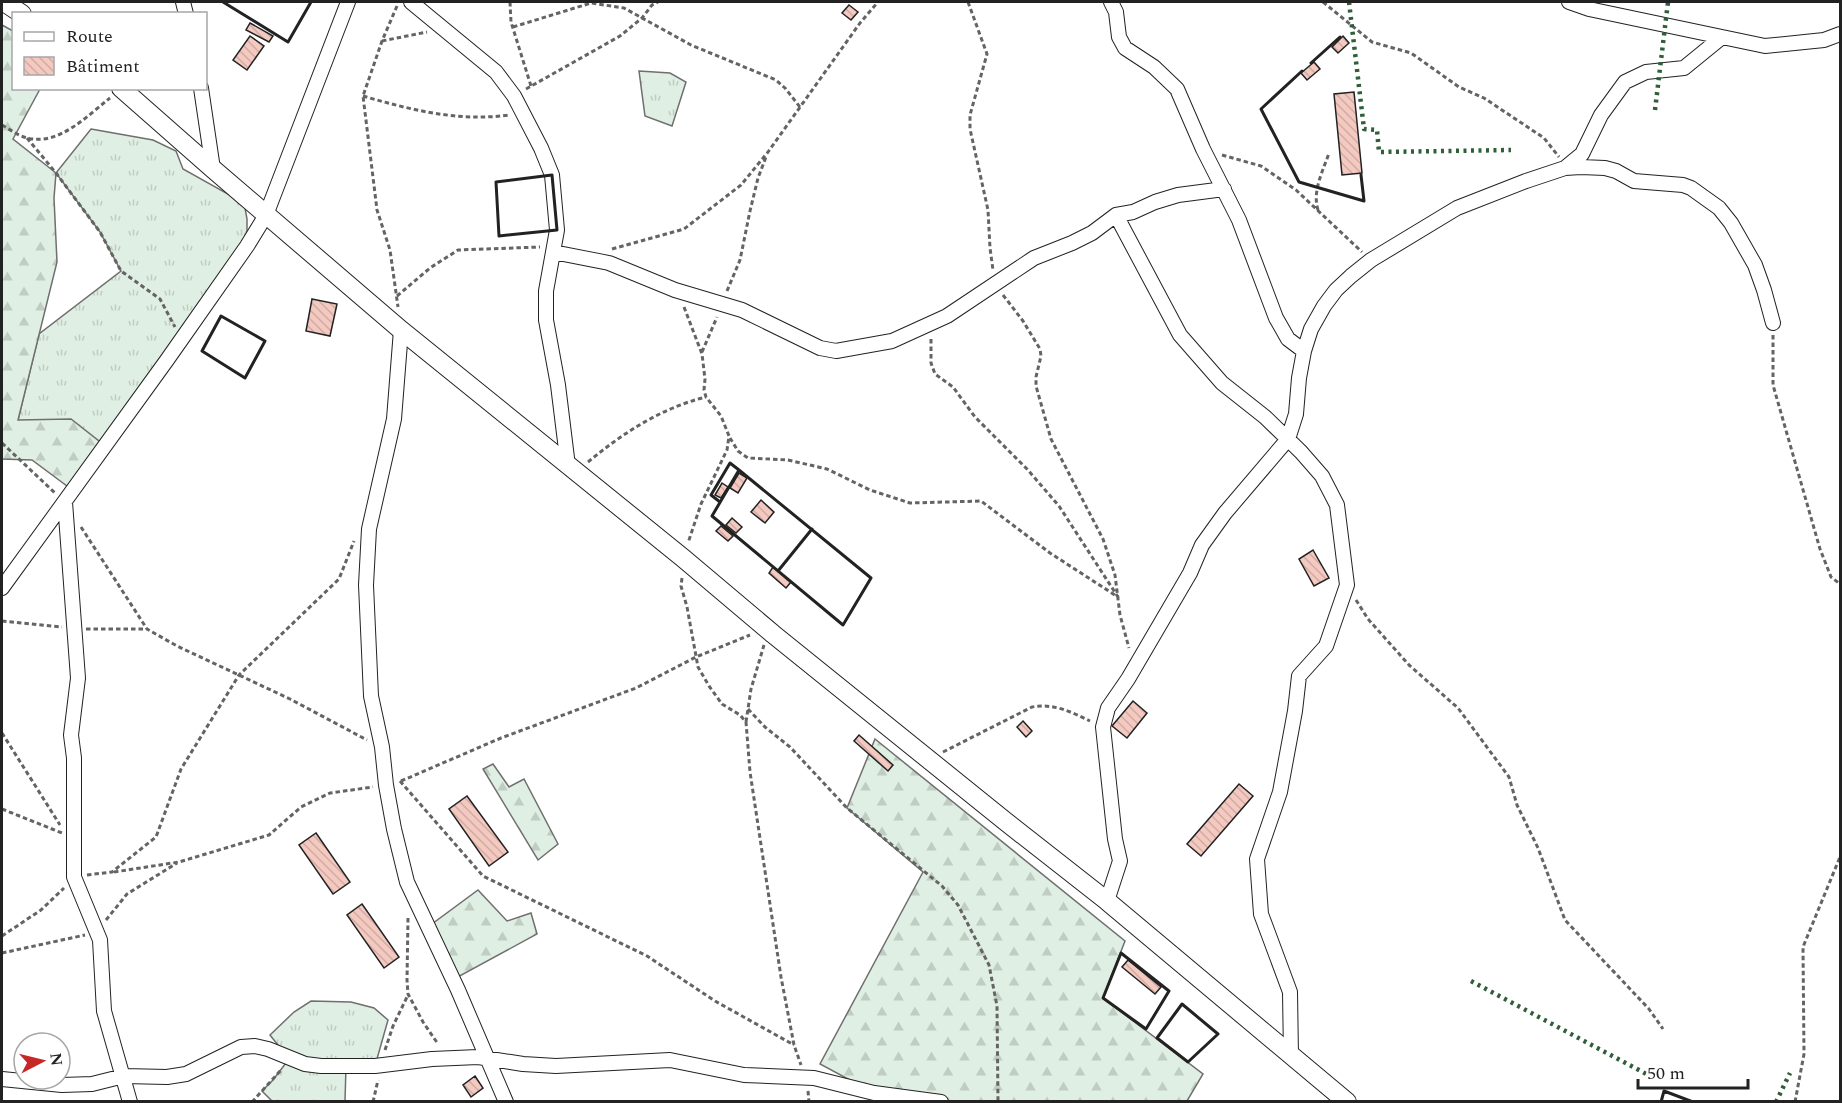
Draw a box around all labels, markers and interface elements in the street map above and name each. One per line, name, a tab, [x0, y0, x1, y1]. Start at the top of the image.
legend	[12, 12, 207, 90]
text: Route	[66, 23, 113, 50]
text: Bâtiment	[66, 53, 140, 80]
north arrow	[12, 1031, 72, 1091]
text: N	[43, 1051, 69, 1067]
scale bar	[1638, 1052, 1748, 1090]
text: 50 m	[1647, 1060, 1685, 1087]

